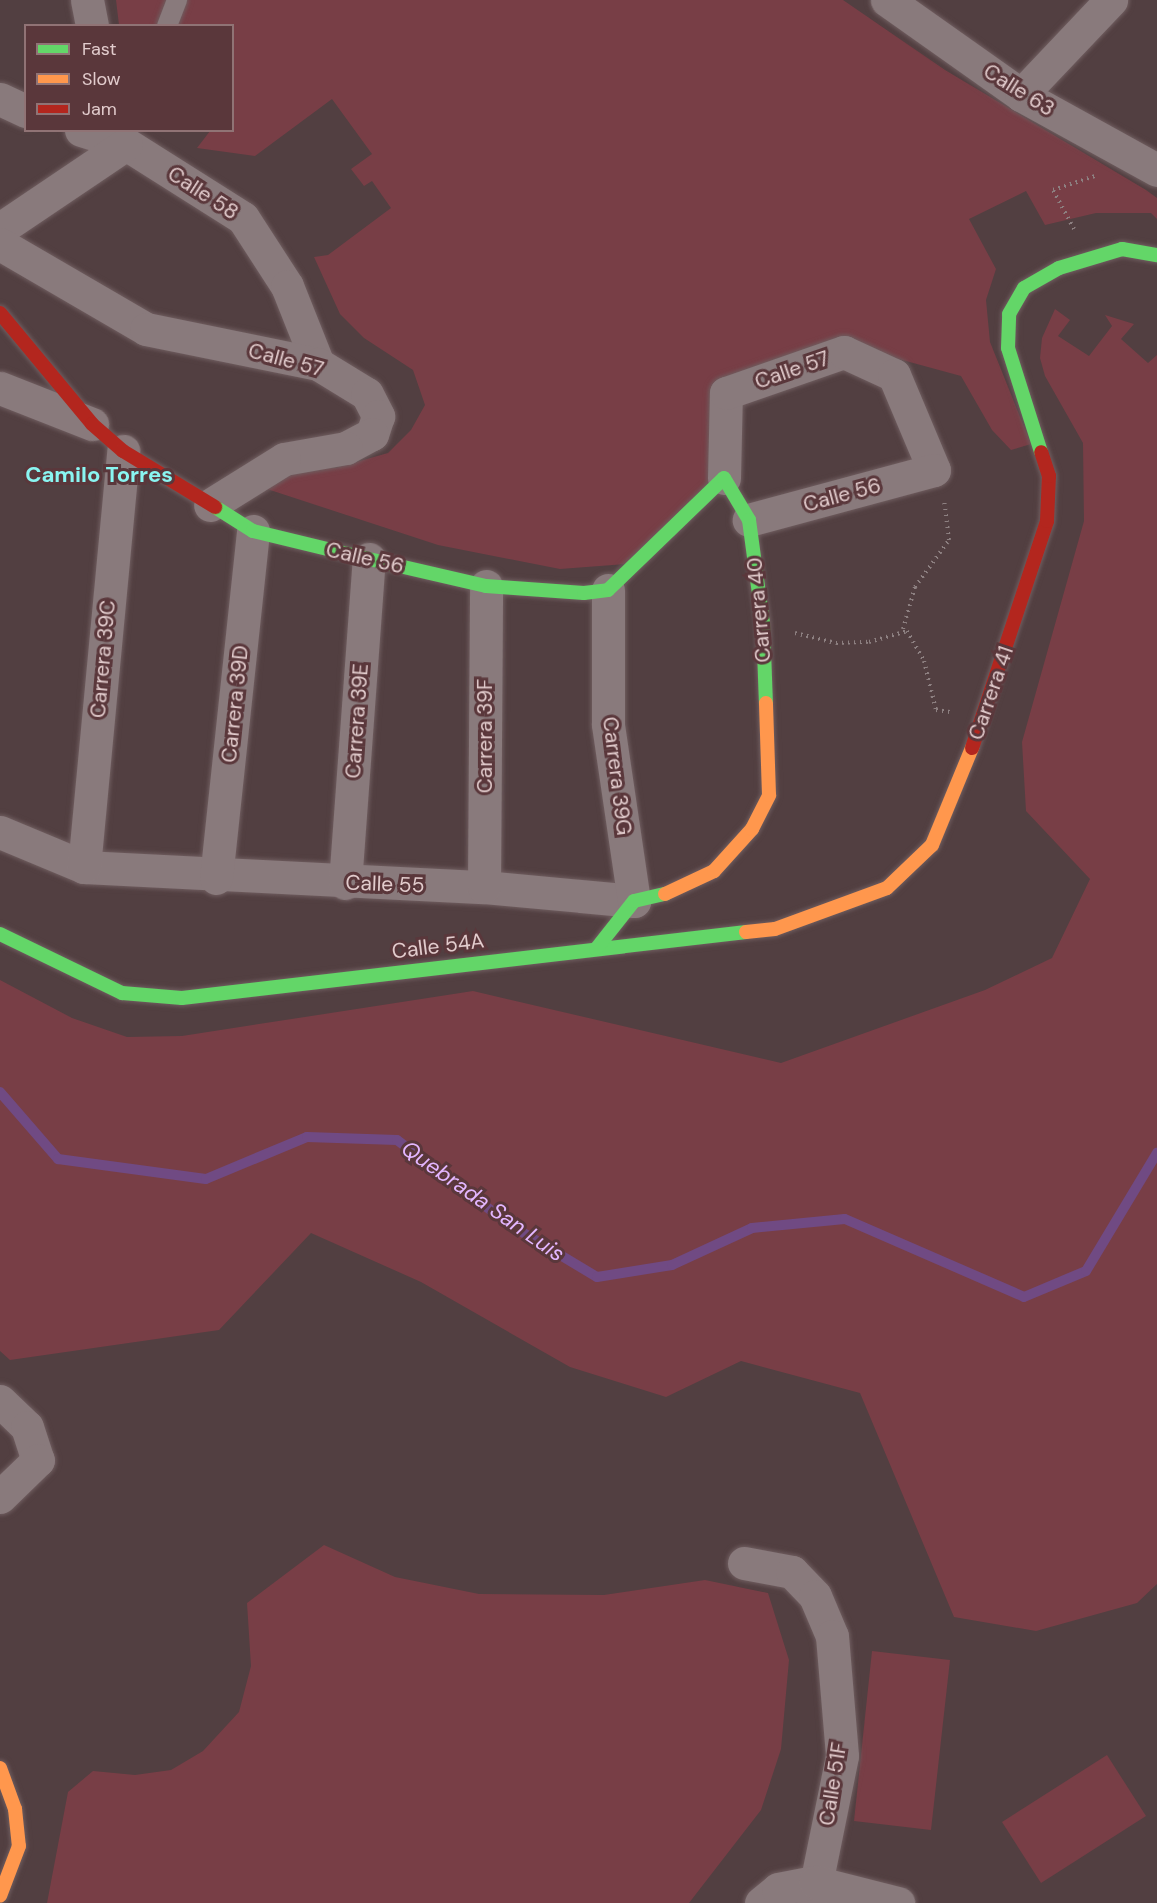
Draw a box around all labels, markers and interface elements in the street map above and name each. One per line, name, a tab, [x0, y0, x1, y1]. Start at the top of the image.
legend	[24, 24, 234, 132]
text: Fast	[82, 37, 117, 61]
street label: Calle 63	[979, 58, 1059, 122]
text: Slow	[82, 67, 121, 91]
text: Jam	[82, 97, 117, 121]
street label: Calle 58	[163, 161, 243, 225]
street label: Calle 57	[246, 338, 326, 382]
street label: Calle 57	[751, 346, 833, 394]
district label: Camilo Torres	[25, 462, 173, 488]
street label: Calle 56	[800, 473, 884, 517]
street label: Calle 56	[324, 537, 406, 579]
street label: Carrera 40	[742, 556, 776, 664]
street label: Carrera 39C	[85, 599, 121, 719]
street label: Carrera 41	[963, 643, 1019, 743]
street label: Carrera 39D	[216, 644, 254, 764]
street label: Carrera 39E	[340, 663, 374, 779]
street label: Carrera 39F	[472, 679, 498, 793]
street label: Carrera 39G	[597, 715, 637, 837]
street label: Calle 55	[345, 870, 425, 898]
street label: Calle 54A	[390, 928, 486, 964]
water label: Quebrada San Luis	[396, 1135, 570, 1267]
street label: Calle 51F	[814, 1741, 852, 1827]

